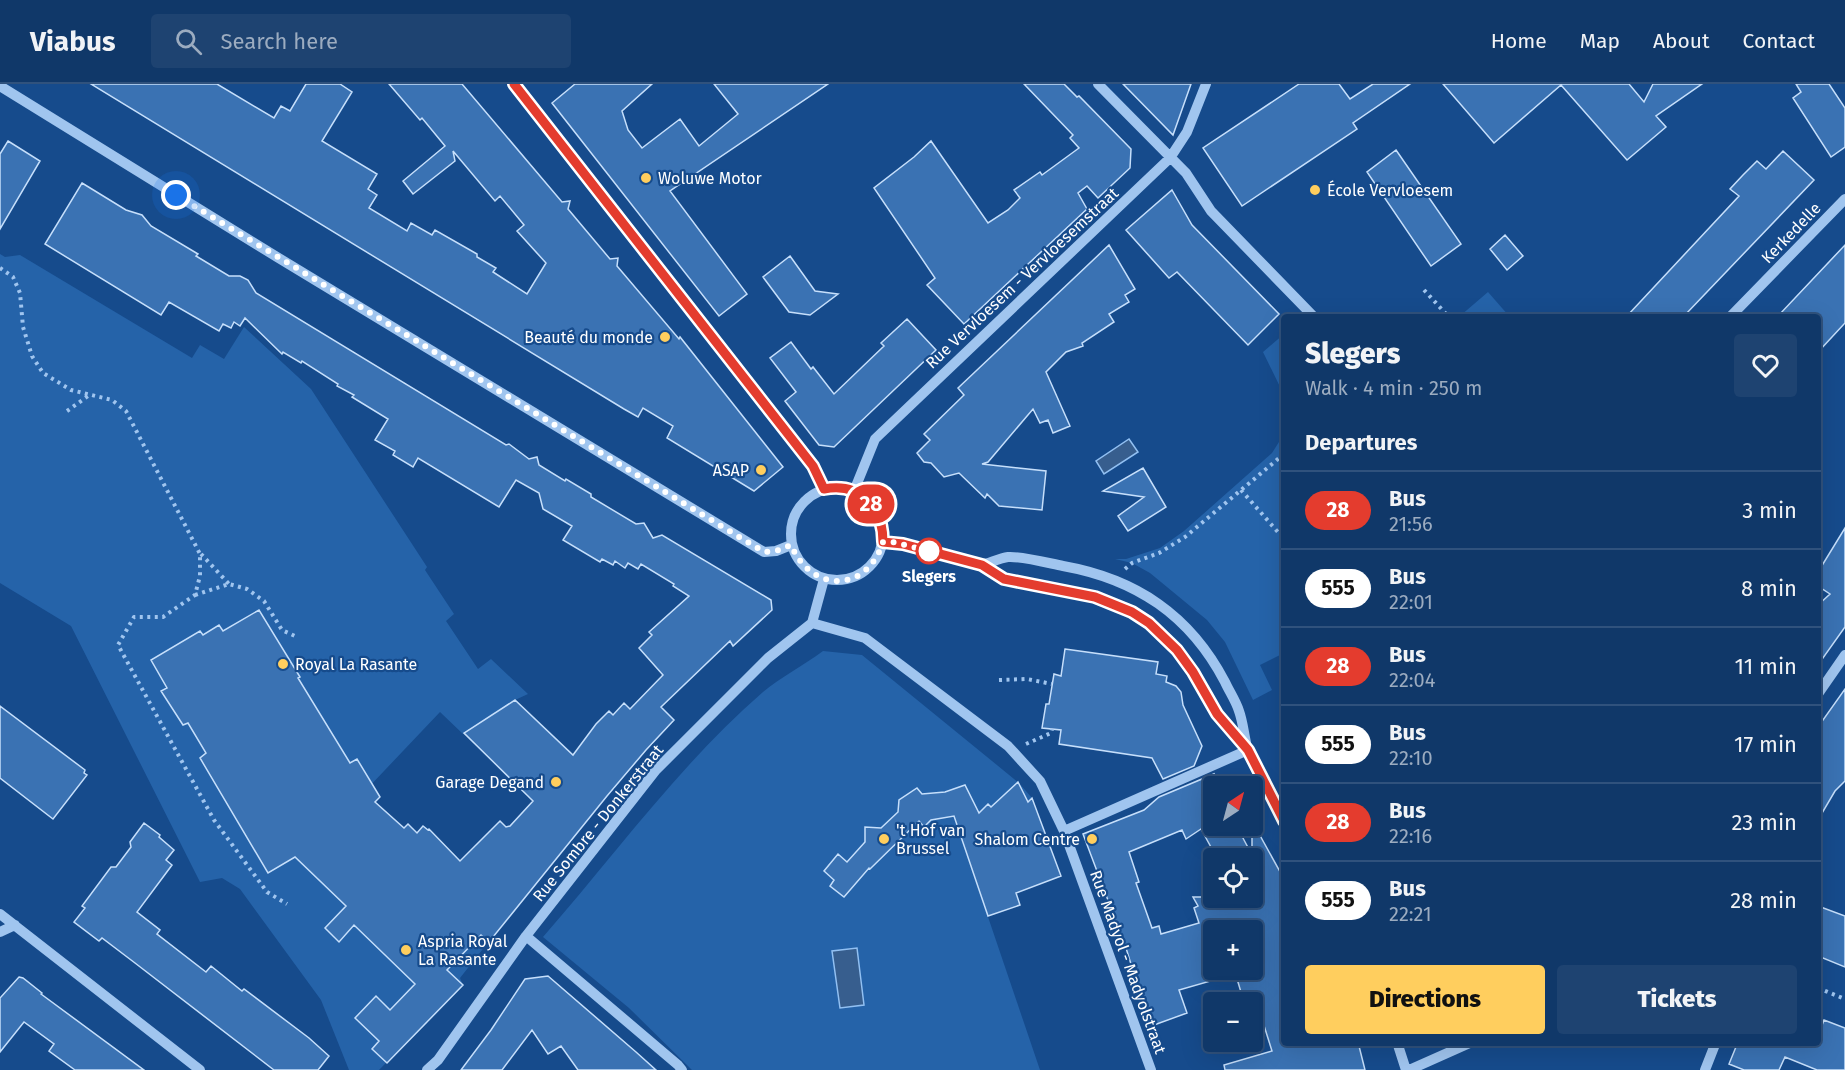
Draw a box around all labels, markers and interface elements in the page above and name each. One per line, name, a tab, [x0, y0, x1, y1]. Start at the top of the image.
search box	[151, 14, 571, 68]
text: Viabus	[30, 25, 115, 58]
icon: search	[172, 25, 205, 58]
text: Search here	[220, 28, 338, 55]
text: Home	[1491, 28, 1547, 54]
text: Map	[1580, 28, 1620, 54]
text: About	[1653, 28, 1710, 54]
text: Contact	[1743, 28, 1815, 54]
place label: Woluwe Motor	[658, 169, 763, 188]
marker: Woluwe Motor	[639, 171, 653, 185]
your location	[161, 180, 191, 210]
place label: École Vervloesem	[1327, 180, 1453, 200]
street label: Rue Vervloesem - Vervloesemstraat	[922, 183, 1122, 372]
marker: École Vervloesem	[1308, 183, 1322, 197]
street label: Kerkedelle	[1757, 199, 1825, 267]
place label: Beauté du monde	[524, 328, 653, 347]
marker: Beauté du monde	[658, 330, 672, 344]
button: heart	[1734, 334, 1797, 397]
text: Slegers	[1305, 337, 1400, 370]
text: Walk · 4 min · 250 m	[1305, 376, 1482, 400]
text: Departures	[1305, 429, 1417, 456]
place label: ASAP	[713, 461, 749, 480]
marker: ASAP	[754, 463, 768, 477]
line badge: 28	[844, 484, 898, 524]
text: Bus	[1389, 485, 1426, 512]
text: 28	[859, 491, 883, 517]
text: 28	[1326, 497, 1350, 523]
text: 3 min	[1742, 497, 1797, 524]
text: 21:56	[1389, 512, 1433, 536]
marker: Slegers	[916, 538, 942, 564]
text: Bus	[1389, 563, 1426, 590]
place label: Slegers	[902, 567, 956, 586]
text: 555	[1321, 575, 1355, 601]
text: 8 min	[1741, 575, 1797, 602]
text: 22:01	[1389, 590, 1433, 614]
text: Bus	[1389, 641, 1426, 668]
text: 28	[1326, 653, 1350, 679]
text: 11 min	[1734, 653, 1797, 680]
place label: Royal La Rasante	[295, 655, 417, 674]
marker: Royal La Rasante	[276, 657, 290, 671]
text: 22:04	[1389, 668, 1435, 692]
text: Bus	[1389, 719, 1426, 746]
text: 555	[1321, 731, 1355, 757]
text: 17 min	[1734, 731, 1797, 758]
street label: Rue Sombre - Donkerstraat	[529, 741, 667, 905]
text: 22:10	[1389, 746, 1433, 770]
place label: Garage Degand	[435, 773, 544, 792]
marker: Garage Degand	[549, 775, 563, 789]
north arrow	[1203, 776, 1263, 836]
map controls	[1203, 776, 1263, 1052]
text: Bus	[1389, 797, 1426, 824]
text: 28	[1326, 809, 1350, 835]
text: 23 min	[1731, 809, 1797, 836]
place label: 't Hof van Brussel	[896, 821, 965, 858]
text: 22:16	[1389, 824, 1432, 848]
place label: Shalom Centre	[975, 830, 1080, 849]
marker: 't Hof van Brussel	[877, 832, 891, 846]
marker: Shalom Centre	[1085, 832, 1099, 846]
button: locate	[1203, 848, 1263, 908]
street label: Rue Madyol - Madyolstraat	[1086, 868, 1170, 1057]
text: Bus	[1389, 875, 1426, 902]
text: 555	[1321, 887, 1355, 913]
text: 28 min	[1730, 887, 1797, 914]
text: 22:21	[1389, 902, 1432, 926]
button: +	[1203, 920, 1263, 980]
place label: Aspria Royal La Rasante	[418, 932, 508, 969]
marker: Aspria Royal La Rasante	[399, 943, 413, 957]
button: Directions	[1305, 965, 1545, 1034]
button: Tickets	[1557, 965, 1797, 1034]
button: −	[1203, 992, 1263, 1052]

